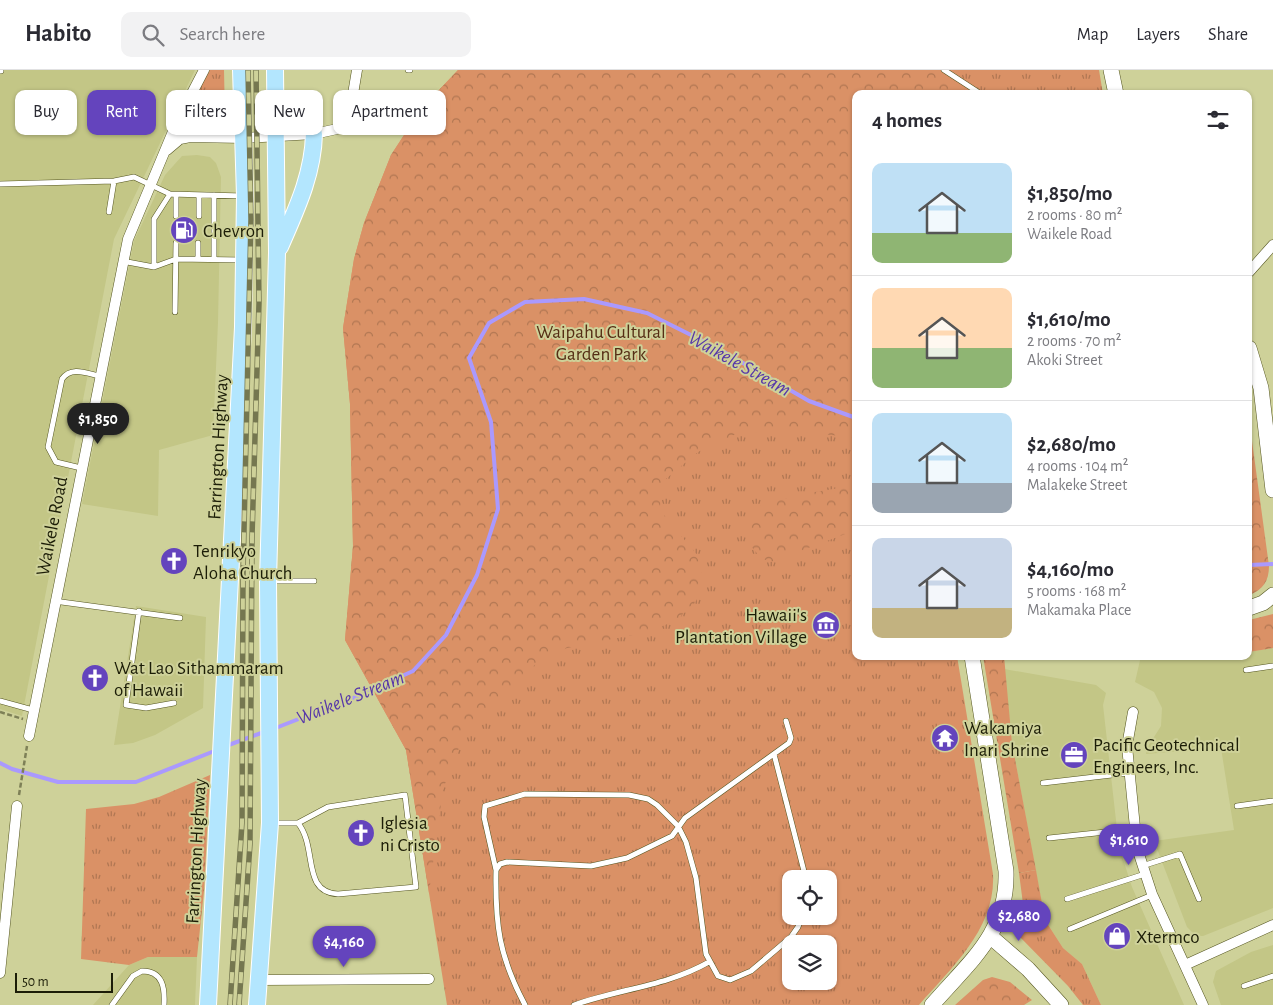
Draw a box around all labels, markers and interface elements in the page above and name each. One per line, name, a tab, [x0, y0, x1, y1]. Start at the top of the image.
search box	[121, 12, 471, 57]
icon: search	[139, 21, 167, 49]
text: Habito	[25, 22, 91, 46]
text: Search here	[179, 25, 265, 44]
text: Map	[1077, 26, 1108, 44]
text: Layers	[1136, 26, 1180, 44]
text: Share	[1208, 26, 1248, 44]
chip: Buy	[15, 90, 77, 135]
chip: Rent	[87, 90, 156, 135]
chip: Filters	[166, 90, 245, 135]
chip: New	[255, 90, 323, 135]
chip: Apartment	[333, 90, 446, 135]
icon: filters	[1204, 106, 1232, 134]
text: 4 homes	[872, 110, 942, 131]
icon: home	[912, 183, 972, 243]
text: $1,850/mo	[1027, 183, 1112, 204]
text: 2 rooms · 80 m²	[1027, 207, 1122, 223]
fuel station icon: Chevron	[169, 215, 199, 245]
place label: Chevron	[203, 222, 265, 241]
text: Waikele Road	[1027, 226, 1112, 242]
icon: home	[912, 308, 972, 368]
text: $1,610/mo	[1027, 309, 1111, 330]
park label: Waipahu Cultural Garden Park	[536, 323, 666, 364]
water label: Waikele Stream	[685, 328, 794, 400]
text: 2 rooms · 70 m²	[1027, 333, 1121, 349]
text: Akoki Street	[1027, 352, 1103, 368]
street label: Farrington Highway	[205, 374, 232, 520]
pin: $1,850	[57, 402, 139, 445]
text: $1,850	[78, 411, 118, 427]
icon: home	[912, 433, 972, 493]
text: $2,680/mo	[1027, 434, 1116, 455]
text: 4 rooms · 104 m²	[1027, 458, 1128, 474]
street label: Waikele Road	[34, 475, 71, 578]
text: Malakeke Street	[1027, 477, 1127, 493]
place label: Tenrikyo Aloha Church	[193, 542, 292, 583]
church icon: Tenrikyo Aloha Church	[159, 546, 189, 576]
icon: home	[912, 558, 972, 618]
text: $4,160/mo	[1027, 559, 1114, 580]
text: 5 rooms · 168 m²	[1027, 583, 1126, 599]
text: Makamaka Place	[1027, 602, 1131, 618]
place label: Hawaii's Plantation Village	[675, 606, 807, 647]
museum icon: Hawaii's Plantation Village	[811, 610, 841, 640]
place label: Wat Lao Sithammaram of Hawaii	[114, 659, 284, 700]
church icon: Wat Lao Sithammaram of Hawaii	[80, 663, 110, 693]
water label: Waikele Stream	[294, 667, 407, 729]
place label: Wakamiya Inari Shrine	[964, 719, 1049, 760]
temple icon: Wakamiya Inari Shrine	[930, 723, 960, 753]
place label: Pacific Geotechnical Engineers, Inc.	[1093, 736, 1240, 777]
office icon: Pacific Geotechnical Engineers, Inc.	[1059, 740, 1089, 770]
street label: Farrington Highway	[183, 778, 210, 924]
place label: Iglesia ni Cristo	[380, 814, 440, 855]
church icon: Iglesia ni Cristo	[346, 818, 376, 848]
pin: $1,610	[1088, 824, 1170, 866]
text: $1,610	[1110, 832, 1148, 848]
map controls	[782, 870, 837, 990]
button: locate	[782, 870, 837, 925]
pin: $2,680	[978, 900, 1060, 942]
text: $2,680	[998, 908, 1040, 924]
shop icon: Xtermco	[1102, 921, 1132, 951]
pin: $4,160	[303, 926, 385, 968]
place label: Xtermco	[1136, 928, 1200, 947]
text: $4,160	[324, 934, 364, 950]
button: layers	[782, 935, 837, 990]
scale bar	[15, 970, 112, 993]
text: 50 m	[22, 975, 49, 989]

